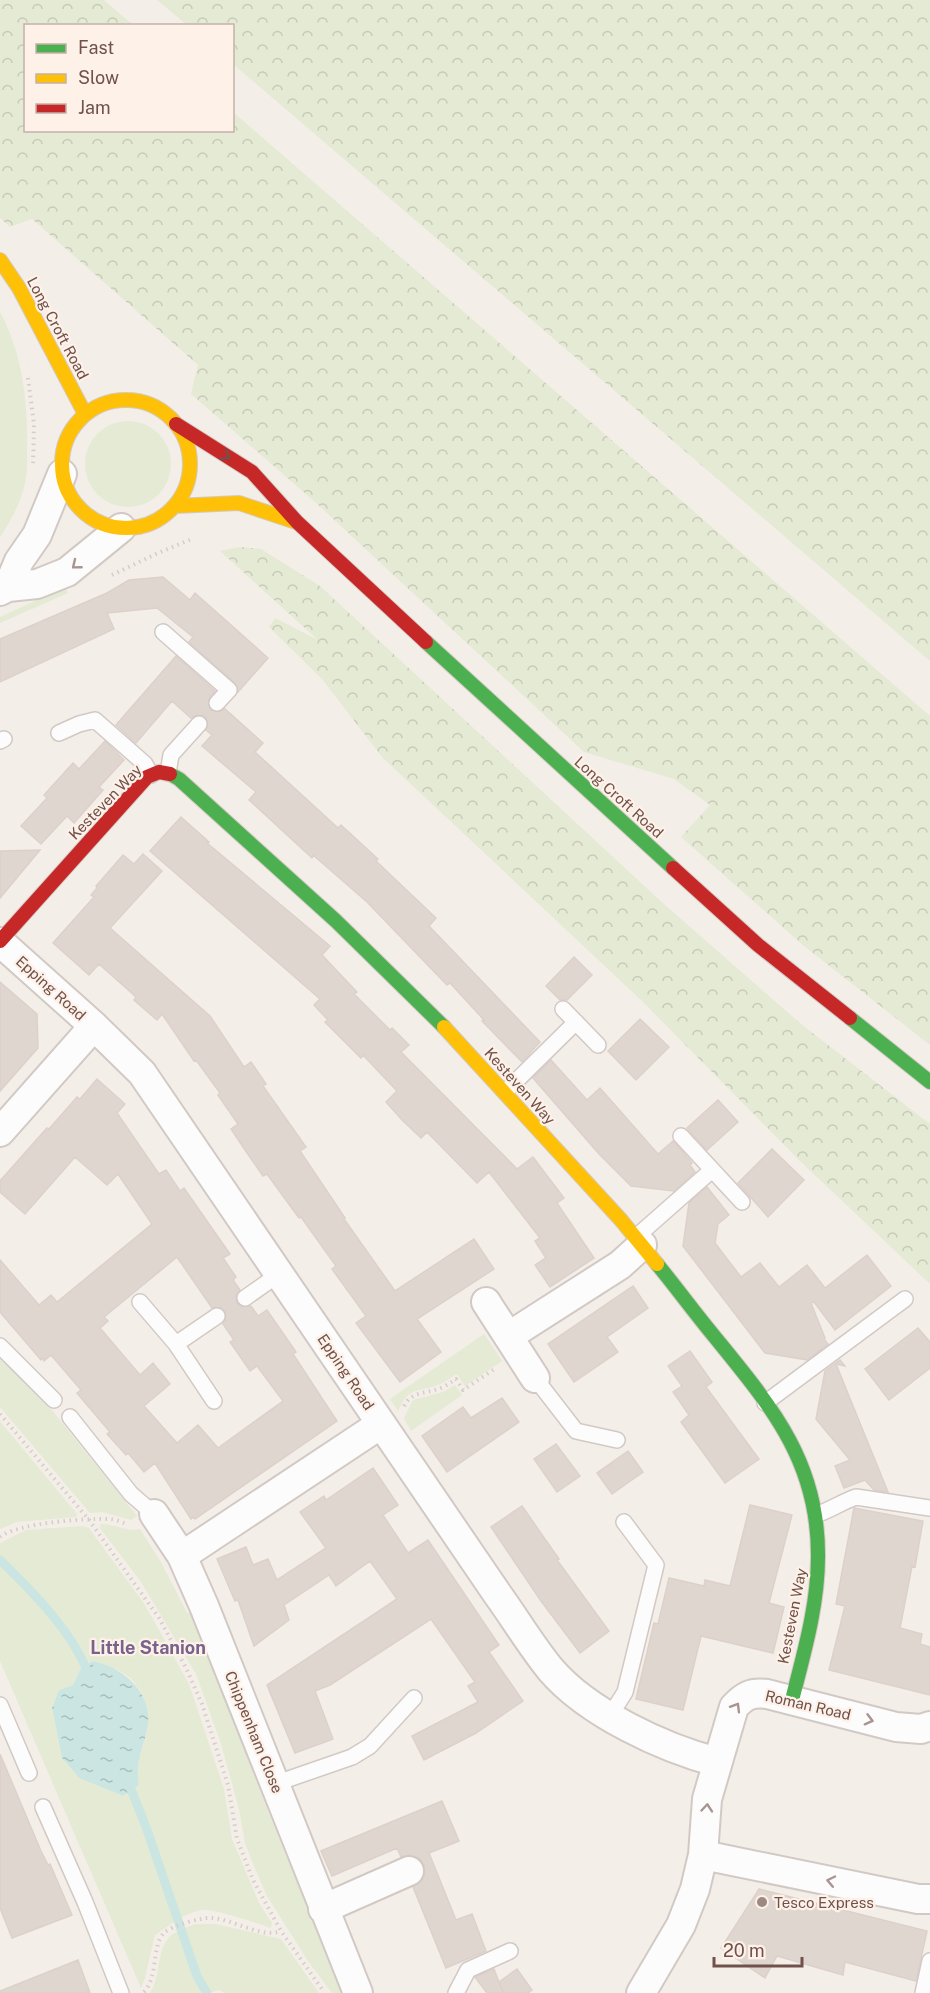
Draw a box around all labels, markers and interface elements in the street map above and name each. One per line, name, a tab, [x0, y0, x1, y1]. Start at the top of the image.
legend	[24, 24, 234, 132]
text: Fast	[78, 37, 114, 58]
text: Slow	[78, 67, 119, 88]
text: Jam	[78, 97, 111, 118]
street label: Long Croft Road	[24, 274, 92, 382]
one-way arrow	[220, 448, 230, 460]
one-way arrow	[72, 558, 83, 569]
street label: Long Croft Road	[571, 753, 667, 841]
street label: Kesteven Way	[65, 761, 145, 843]
street label: Epping Road	[13, 952, 89, 1024]
street label: Kesteven Way	[481, 1044, 559, 1128]
street label: Epping Road	[314, 1331, 378, 1413]
street label: Kesteven Way	[774, 1567, 810, 1665]
district label: Little Stanion	[90, 1637, 206, 1658]
street label: Chippenham Close	[222, 1668, 286, 1796]
street label: Roman Road	[763, 1687, 853, 1723]
one-way arrow	[729, 1703, 740, 1714]
one-way arrow	[864, 1712, 874, 1725]
one-way arrow	[700, 1804, 713, 1813]
one-way arrow	[827, 1875, 837, 1888]
place label: Tesco Express	[774, 1894, 874, 1911]
marker: Tesco Express	[755, 1895, 769, 1909]
scale bar	[714, 1930, 802, 1968]
text: 20 m	[723, 1940, 765, 1961]

